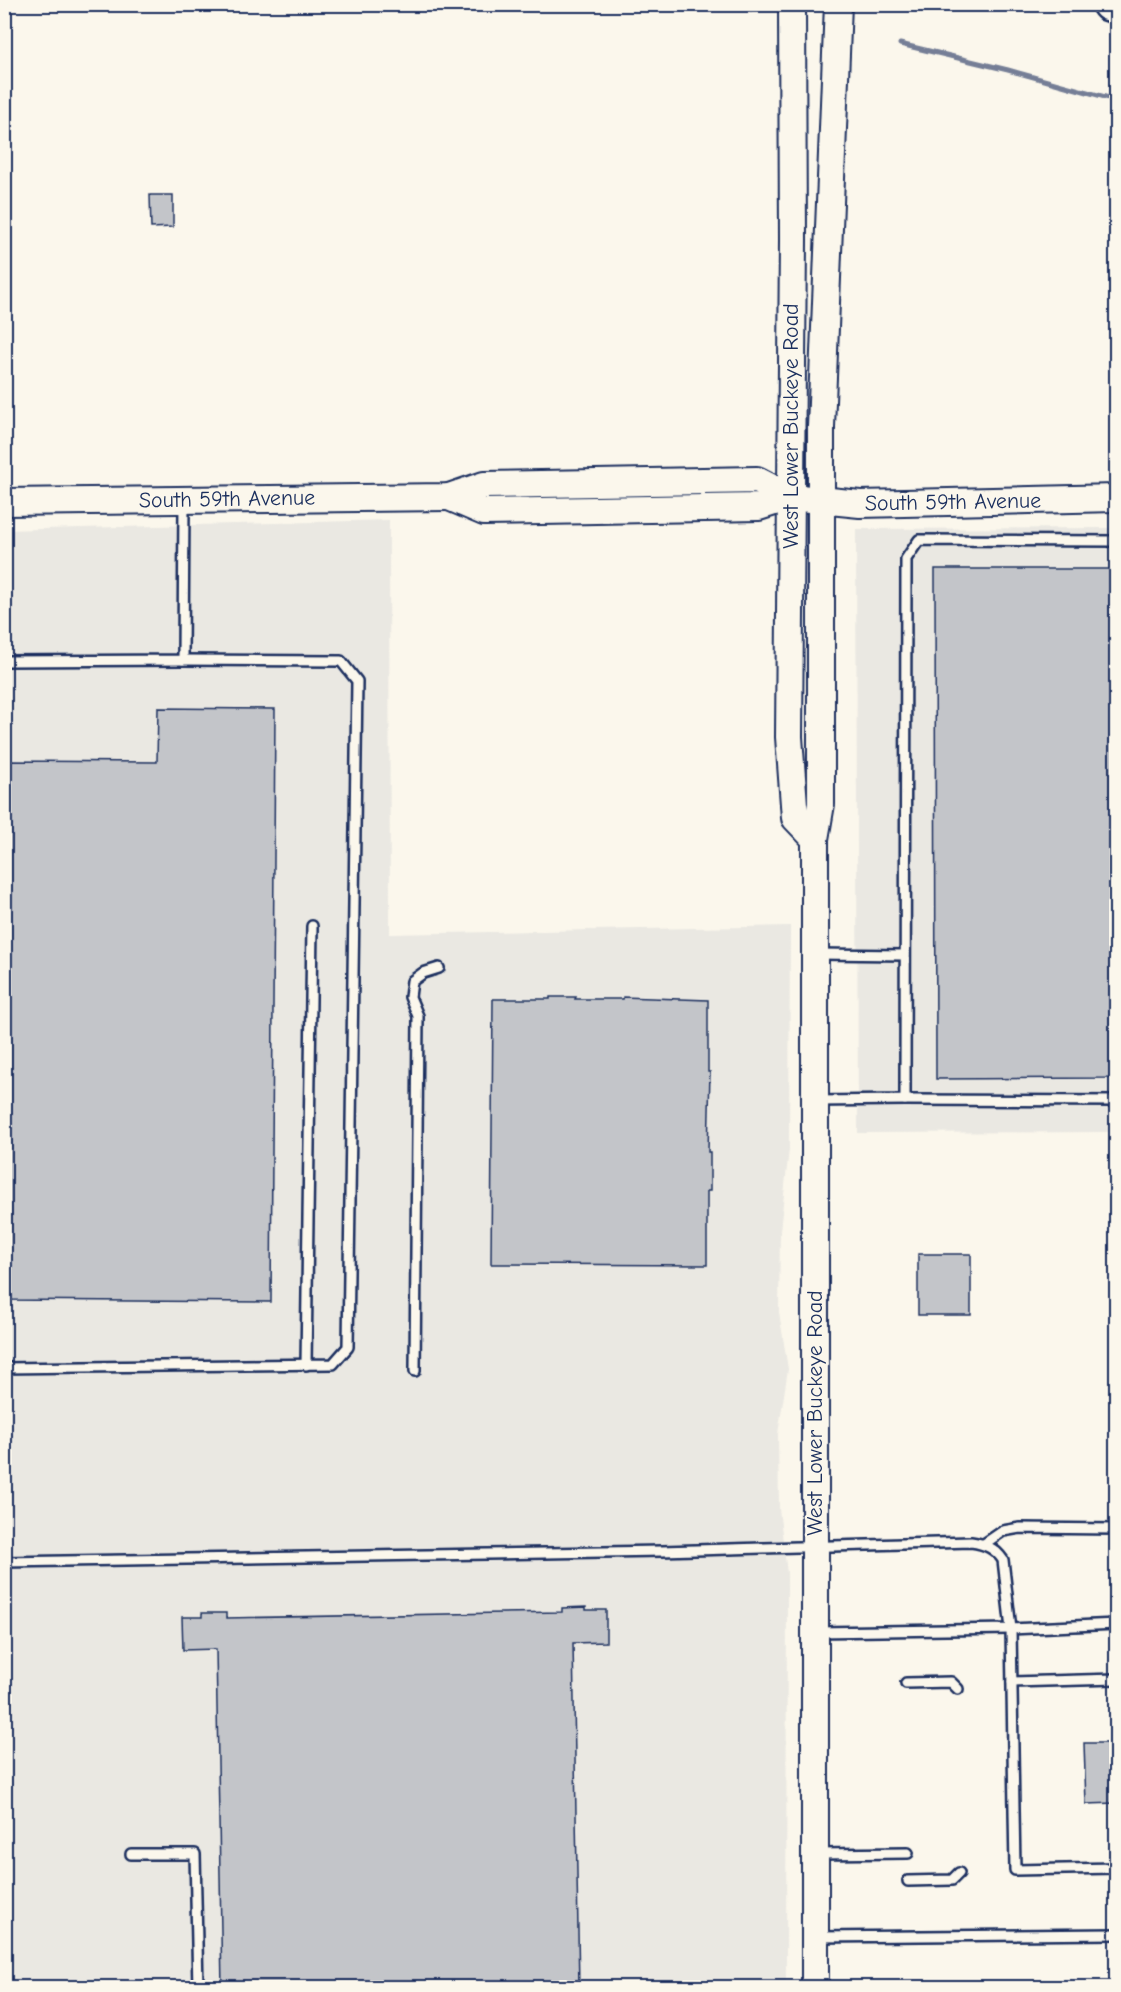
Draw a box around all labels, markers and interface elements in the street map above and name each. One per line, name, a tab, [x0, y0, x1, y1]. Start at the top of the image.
street label: West Lower Buckeye Road	[778, 303, 804, 549]
street label: South 59th Avenue	[139, 484, 315, 514]
street label: South 59th Avenue	[865, 487, 1041, 517]
street label: West Lower Buckeye Road	[802, 1290, 828, 1536]

